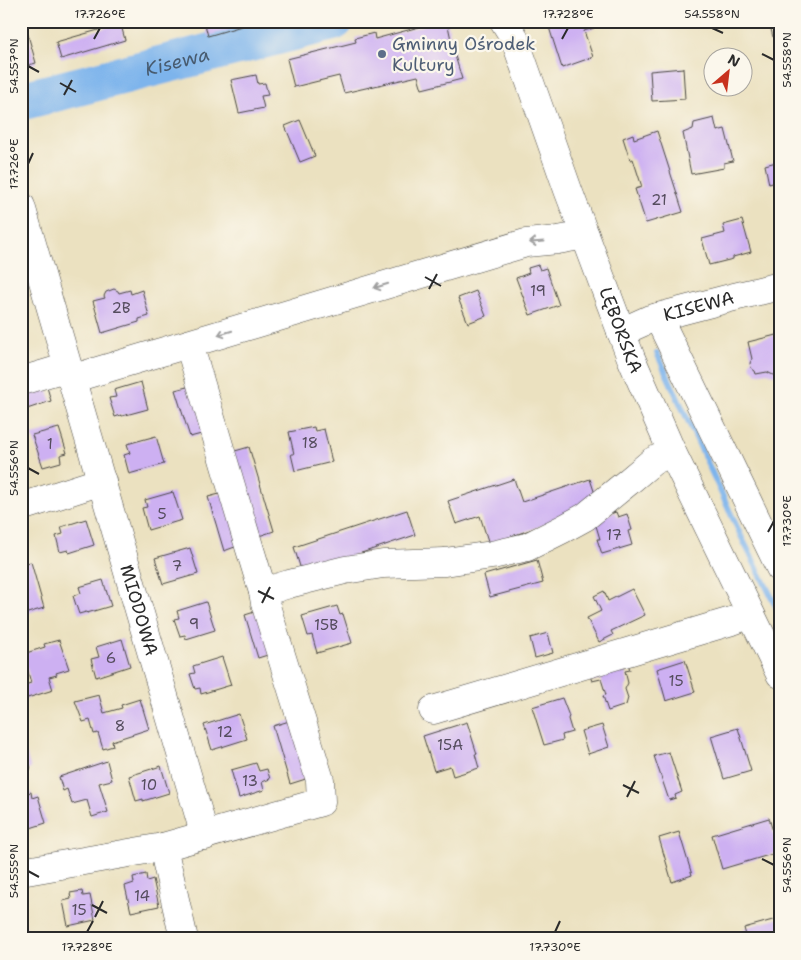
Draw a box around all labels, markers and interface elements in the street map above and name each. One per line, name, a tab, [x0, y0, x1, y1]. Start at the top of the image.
text: 17.726°E	[74, 6, 126, 22]
text: 17.728°E	[542, 6, 594, 22]
text: 54.558°N	[684, 6, 740, 22]
place label: Gminny Ośrodek Kultury	[392, 32, 536, 77]
text: 54.558°N	[779, 32, 795, 88]
text: 54.557°N	[6, 38, 22, 94]
water label: Kisewa	[142, 41, 212, 82]
marker: Gminny Ośrodek Kultury	[376, 48, 388, 60]
north arrow	[704, 48, 754, 98]
text: N	[725, 50, 743, 71]
text: 17.726°E	[6, 138, 22, 190]
house number: 21	[651, 190, 667, 210]
one-way arrow	[529, 237, 545, 246]
one-way arrow	[373, 281, 389, 291]
house number: 19	[530, 281, 546, 301]
street label: LĘBORSKA	[593, 284, 648, 377]
street label: KISEWA	[661, 286, 737, 327]
house number: 2B	[111, 298, 131, 318]
one-way arrow	[218, 328, 234, 338]
house number: 18	[302, 433, 318, 453]
house number: 1	[47, 434, 53, 454]
text: 54.556°N	[6, 440, 22, 496]
text: 17.730°E	[779, 495, 795, 547]
house number: 5	[157, 504, 167, 524]
house number: 17	[606, 525, 622, 545]
house number: 7	[172, 556, 182, 576]
street label: MIODOWA	[114, 562, 164, 659]
house number: 9	[189, 614, 199, 634]
house number: 15B	[314, 615, 338, 635]
house number: 6	[106, 648, 116, 668]
house number: 15	[668, 671, 684, 691]
house number: 8	[115, 716, 125, 736]
house number: 12	[217, 722, 233, 742]
house number: 15A	[437, 735, 463, 755]
house number: 13	[242, 771, 258, 791]
house number: 10	[141, 775, 157, 795]
text: 54.556°N	[779, 837, 795, 893]
text: 54.555°N	[6, 844, 22, 898]
house number: 14	[134, 886, 150, 906]
house number: 15	[71, 900, 87, 920]
text: 17.728°E	[61, 939, 113, 955]
text: 17.730°E	[529, 939, 581, 955]

